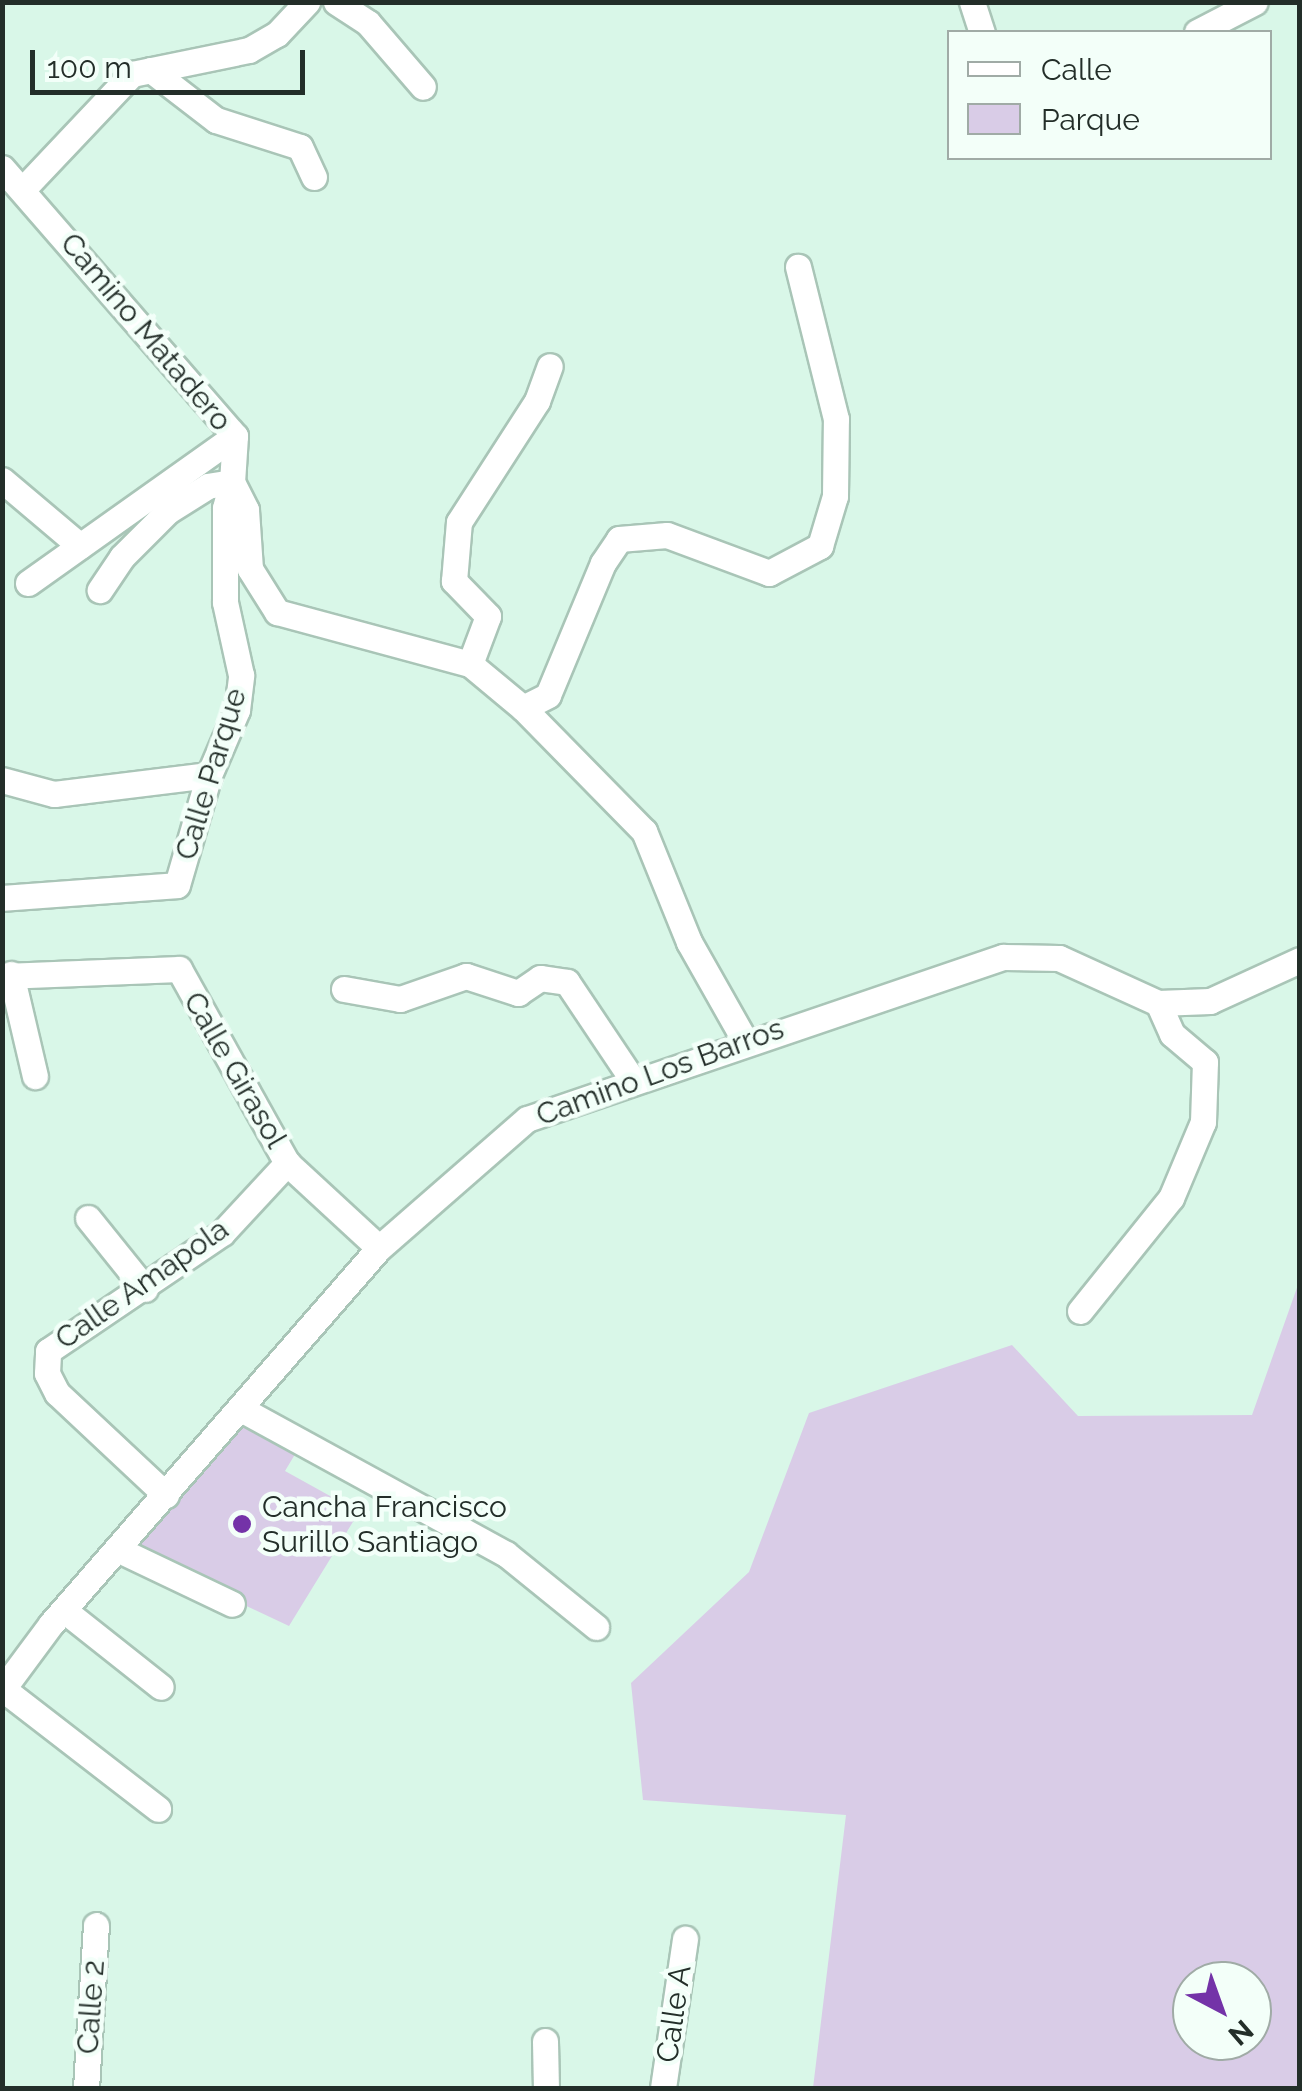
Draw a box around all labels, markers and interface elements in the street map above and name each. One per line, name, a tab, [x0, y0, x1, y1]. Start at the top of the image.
scale bar	[35, 30, 310, 92]
legend	[947, 30, 1272, 160]
text: 100 m	[47, 50, 132, 85]
text: Calle	[1041, 52, 1112, 87]
text: Parque	[1041, 102, 1140, 137]
street label: Camino Matadero	[53, 226, 239, 438]
street label: Calle Parque	[168, 684, 254, 864]
street label: Calle Girasol	[176, 986, 294, 1154]
street label: Camino Los Barros	[531, 1011, 789, 1133]
street label: Calle Amapola	[48, 1211, 236, 1357]
place label: Cancha Francisco Surillo Santiago	[262, 1489, 507, 1560]
marker: Cancha Francisco Surillo Santiago	[231, 1513, 253, 1535]
street label: Calle 2	[70, 1959, 112, 2055]
north arrow	[1172, 1961, 1272, 2061]
street label: Calle A	[649, 1963, 699, 2065]
text: N	[1222, 2013, 1260, 2052]

